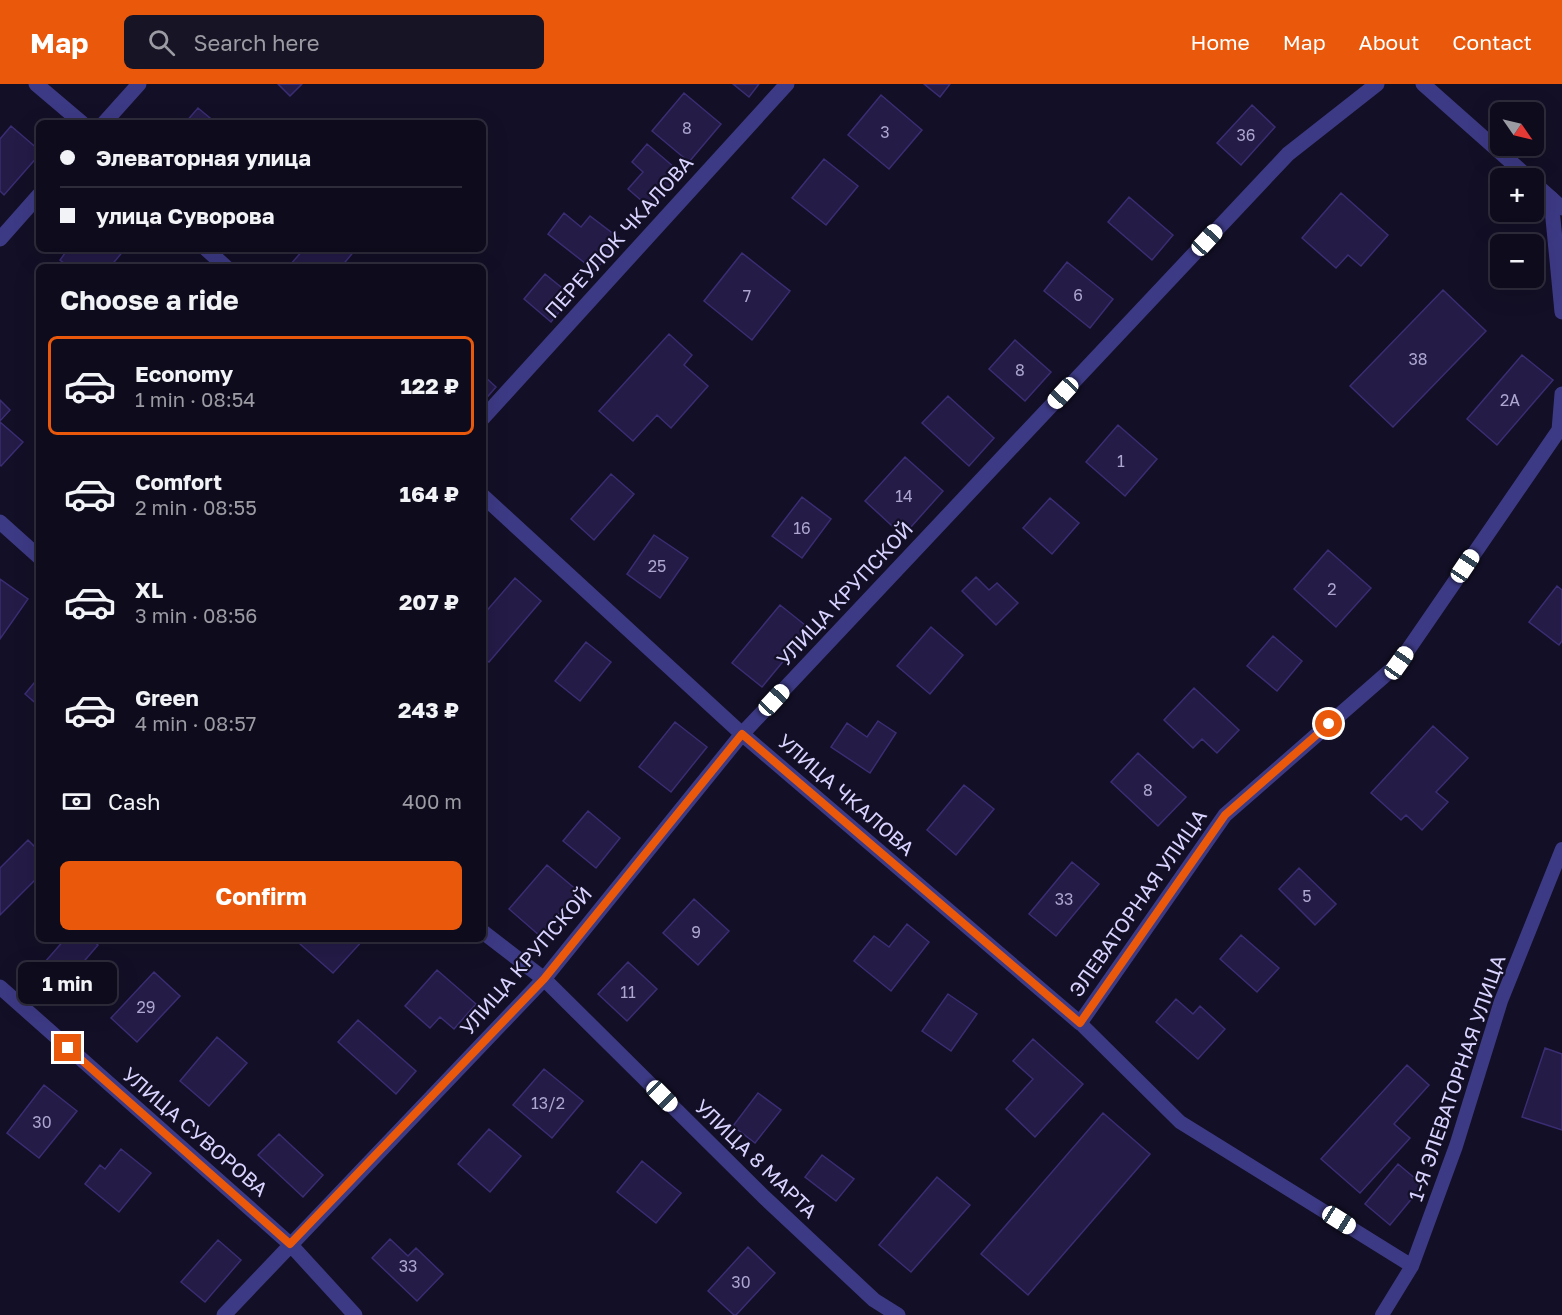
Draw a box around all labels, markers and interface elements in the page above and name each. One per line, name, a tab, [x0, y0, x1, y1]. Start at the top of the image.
search box	[124, 15, 544, 69]
text: Map	[30, 26, 88, 59]
icon: search	[145, 26, 178, 59]
text: Search here	[193, 29, 319, 56]
text: Home	[1190, 29, 1250, 55]
text: Map	[1283, 29, 1326, 55]
text: About	[1359, 29, 1419, 55]
text: Contact	[1452, 29, 1532, 55]
north arrow	[1490, 102, 1544, 156]
map controls	[1490, 102, 1544, 288]
house number: 8	[682, 118, 692, 138]
house number: 3	[880, 122, 890, 142]
house number: 36	[1236, 125, 1256, 145]
text: Элеваторная улица	[96, 144, 311, 171]
street label: ПЕРЕУЛОК ЧКАЛОВА	[539, 150, 697, 322]
button: +	[1490, 168, 1544, 222]
text: улица Суворова	[96, 202, 275, 229]
car	[1188, 221, 1226, 259]
button: −	[1490, 234, 1544, 288]
text: Choose a ride	[60, 284, 239, 316]
house number: 6	[1073, 285, 1083, 305]
house number: 7	[743, 286, 751, 306]
house number: 38	[1408, 349, 1428, 369]
icon: car	[63, 359, 117, 413]
text: Economy	[135, 360, 233, 387]
house number: 8	[1015, 360, 1025, 380]
text: 122 ₽	[400, 372, 459, 399]
car	[1044, 374, 1082, 412]
text: 1 min · 08:54	[135, 387, 255, 411]
house number: 2А	[1500, 390, 1520, 410]
house number: 1	[1117, 451, 1125, 471]
icon: car	[63, 467, 117, 521]
text: Comfort	[135, 468, 222, 495]
text: 164 ₽	[400, 480, 459, 507]
house number: 14	[895, 486, 913, 506]
text: 2 min · 08:55	[135, 495, 257, 519]
street label: УЛИЦА КРУПСКОЙ	[771, 516, 917, 670]
house number: 16	[793, 518, 811, 538]
car	[1447, 546, 1483, 586]
house number: 25	[648, 556, 666, 576]
icon: car	[63, 575, 117, 629]
text: XL	[135, 576, 163, 603]
house number: 2	[1327, 579, 1337, 599]
text: 207 ₽	[399, 588, 459, 615]
text: 3 min · 08:56	[135, 603, 257, 627]
car	[1381, 643, 1417, 683]
car	[755, 681, 793, 719]
icon: car	[63, 683, 117, 737]
text: Green	[135, 684, 199, 711]
text: 243 ₽	[398, 696, 459, 723]
route start	[1315, 710, 1342, 737]
text: 4 min · 08:57	[135, 711, 256, 735]
street label: УЛИЦА ЧКАЛОВА	[773, 728, 920, 860]
house number: 8	[1143, 780, 1153, 800]
icon: cash	[60, 785, 93, 818]
text: Cash	[108, 788, 161, 815]
text: 400 m	[402, 789, 462, 813]
street label: ЭЛЕВАТОРНАЯ УЛИЦА	[1063, 804, 1211, 1001]
button: Confirm	[60, 861, 462, 930]
street label: УЛИЦА КРУПСКОЙ	[454, 881, 596, 1039]
house number: 5	[1302, 886, 1312, 906]
house number: 33	[1055, 889, 1073, 909]
house number: 9	[691, 922, 701, 942]
street label: 1-Я ЭЛЕВАТОРНАЯ УЛИЦА	[1403, 951, 1510, 1204]
callout: 1 min	[19, 961, 118, 1003]
text: 1 min	[42, 971, 93, 995]
house number: 11	[620, 982, 636, 1002]
house number: 29	[137, 997, 155, 1017]
route end	[54, 1034, 81, 1061]
street label: УЛИЦА СУВОРОВА	[118, 1062, 273, 1201]
car	[643, 1077, 681, 1115]
house number: 13/2	[531, 1093, 565, 1113]
street label: УЛИЦА 8 МАРТА	[690, 1094, 823, 1223]
house number: 30	[32, 1112, 52, 1132]
car	[1319, 1203, 1359, 1237]
house number: 33	[399, 1256, 417, 1276]
house number: 30	[731, 1272, 751, 1292]

